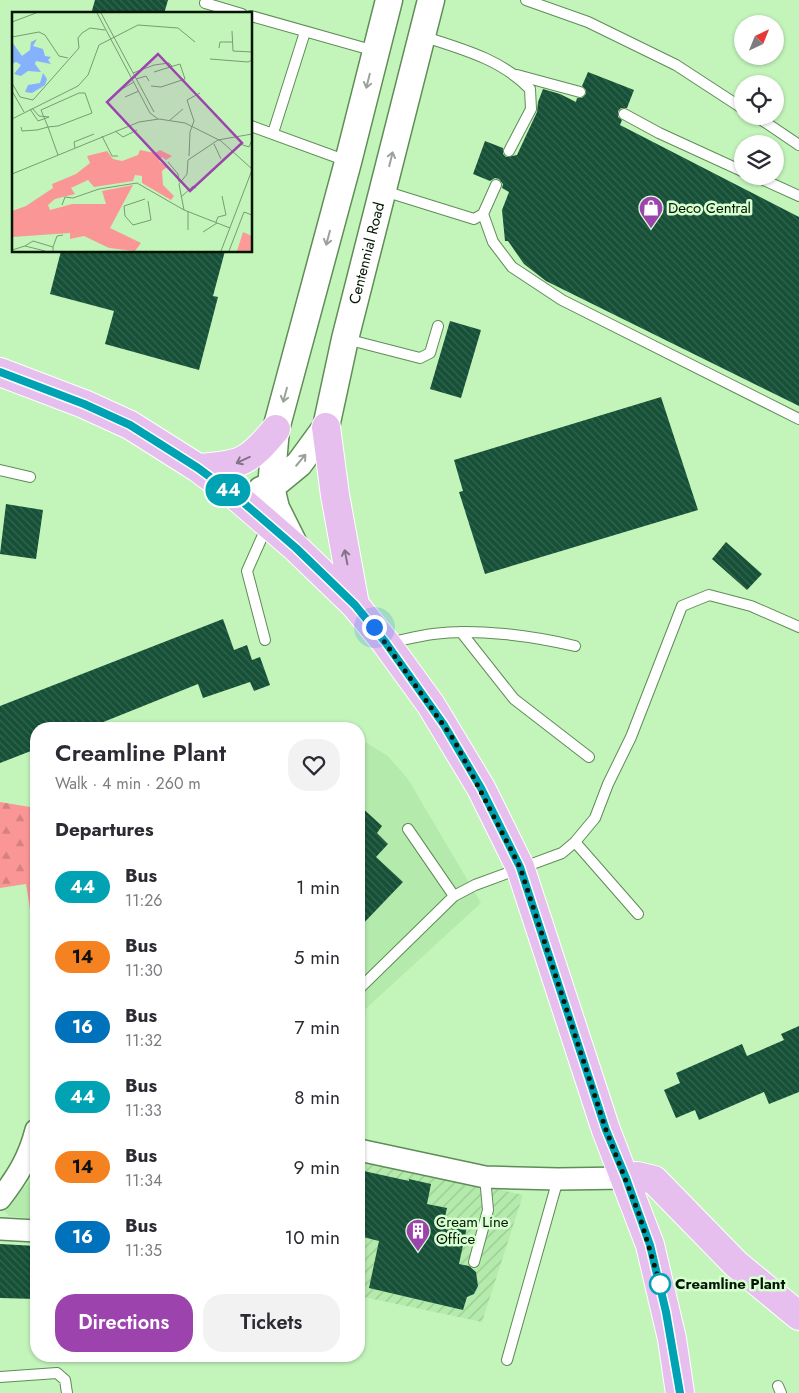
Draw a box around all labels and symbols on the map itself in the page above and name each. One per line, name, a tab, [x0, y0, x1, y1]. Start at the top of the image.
inset map	[12, 12, 252, 252]
north arrow	[734, 15, 784, 65]
one-way arrow	[363, 72, 372, 88]
one-way arrow	[387, 151, 396, 167]
shop icon: Deco Central	[638, 195, 664, 229]
place label: Deco Central	[668, 197, 751, 219]
street label: Centennial Road	[343, 200, 390, 307]
one-way arrow	[322, 230, 332, 246]
one-way arrow	[280, 387, 289, 403]
one-way arrow	[296, 453, 307, 466]
one-way arrow	[235, 456, 250, 466]
line badge: 44	[206, 474, 250, 506]
one-way arrow	[341, 549, 351, 565]
your location	[362, 615, 387, 640]
place label: Cream Line Office	[436, 1211, 509, 1250]
building icon: Cream Line Office	[405, 1218, 431, 1252]
marker: Creamline Plant	[649, 1273, 671, 1295]
place label: Creamline Plant	[675, 1273, 785, 1295]

